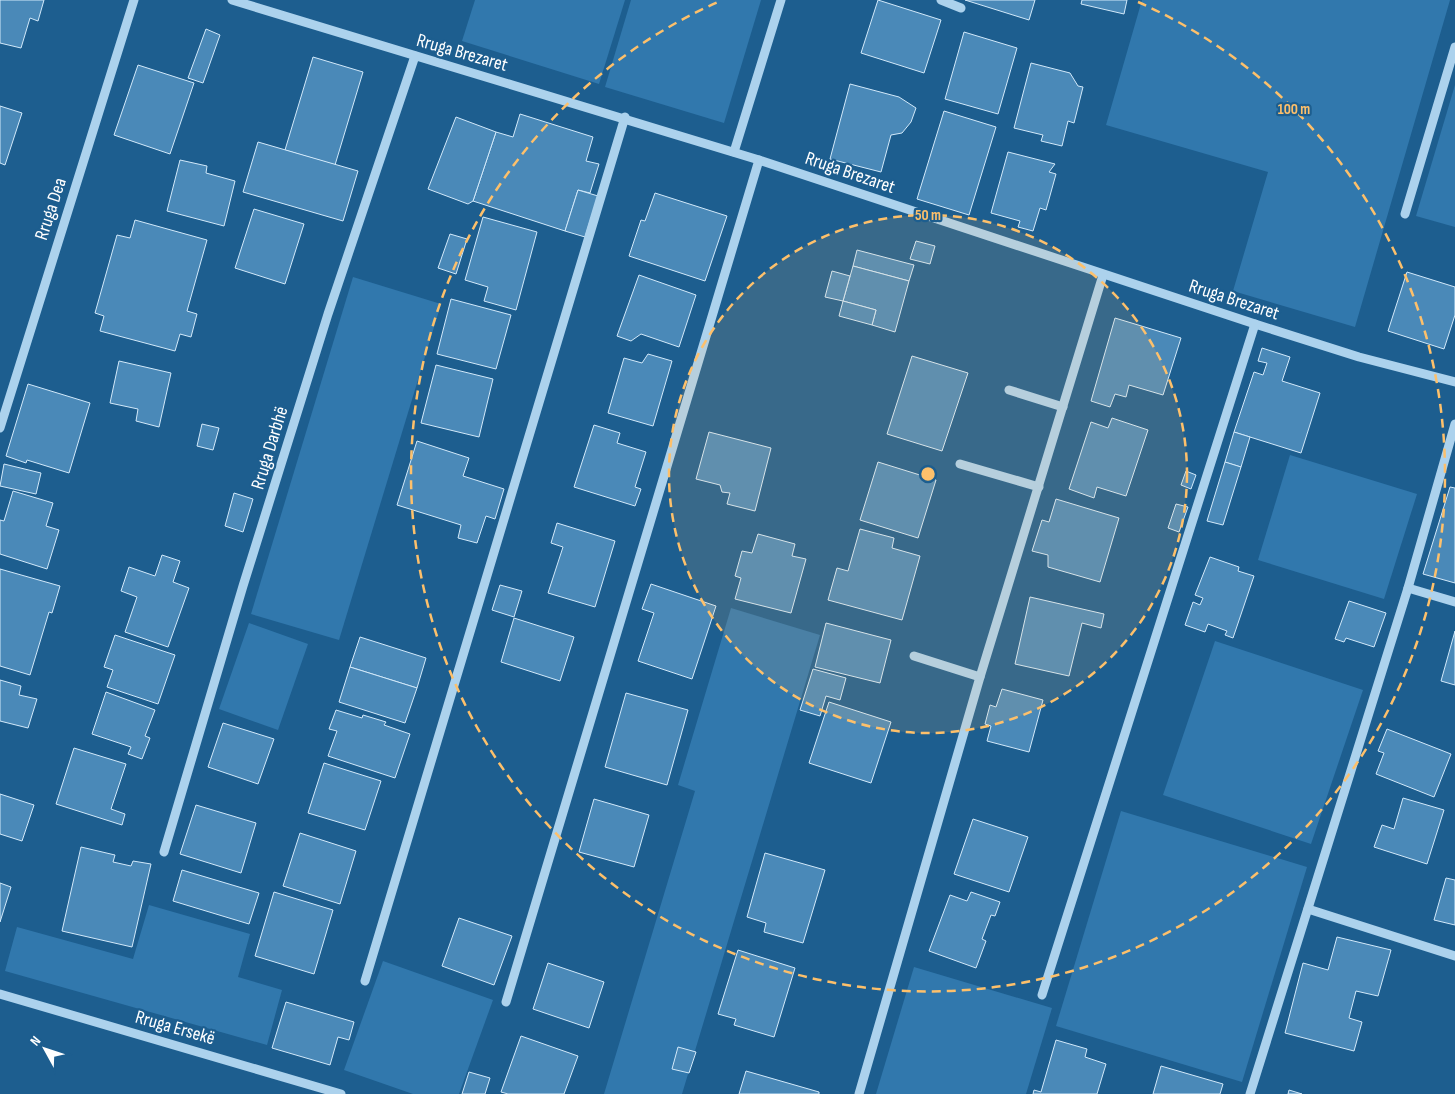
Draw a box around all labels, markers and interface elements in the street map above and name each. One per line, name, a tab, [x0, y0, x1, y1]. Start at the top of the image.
street label: Rruga Brezaret	[414, 29, 510, 77]
text: 100 m	[1278, 100, 1310, 119]
street label: Rruga Brezaret	[802, 147, 898, 199]
street label: Rruga Dea	[30, 175, 72, 243]
text: 50 m	[915, 206, 941, 225]
street label: Rruga Brezaret	[1186, 275, 1282, 325]
street label: Rruga Darbhë	[247, 404, 293, 492]
centre of rings	[919, 465, 937, 483]
street label: Rruga Ersekë	[132, 1006, 218, 1050]
north arrow	[20, 1024, 70, 1074]
text: N	[27, 1033, 44, 1049]

